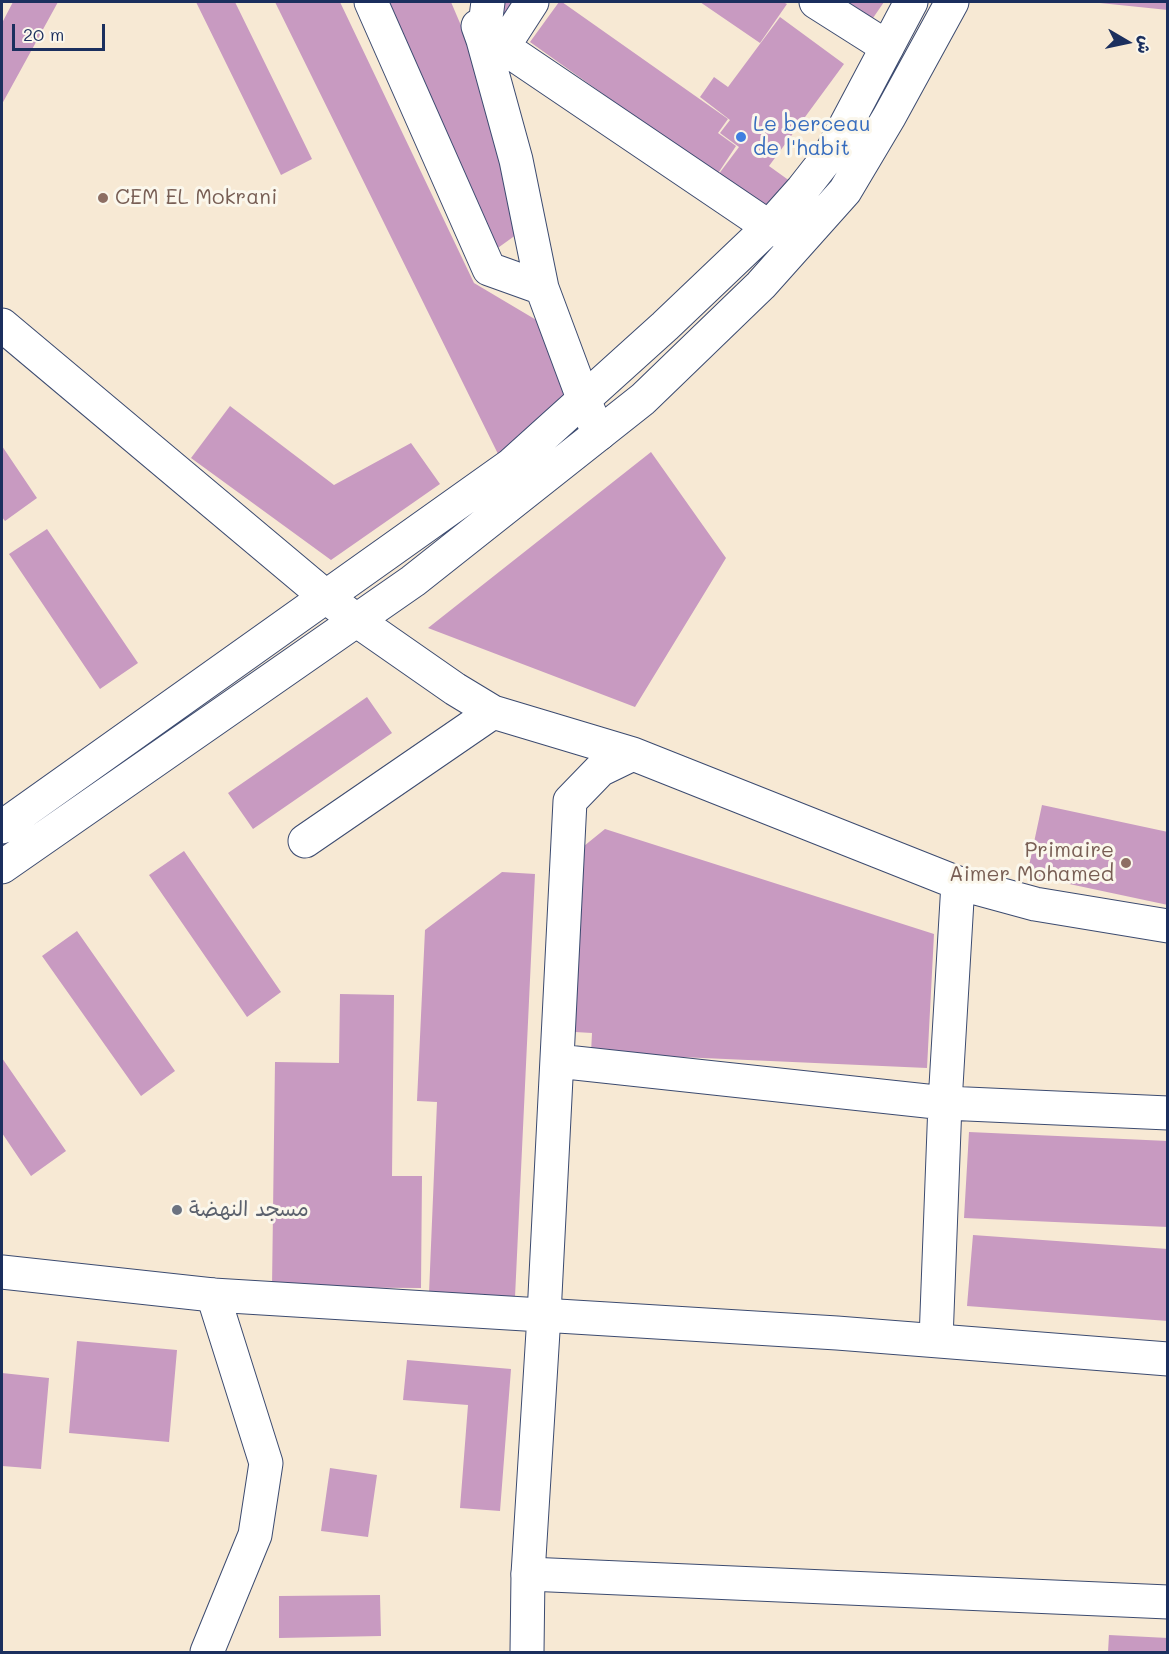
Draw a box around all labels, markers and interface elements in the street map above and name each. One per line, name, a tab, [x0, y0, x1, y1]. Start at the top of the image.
scale bar	[15, 12, 108, 50]
north arrow	[1097, 12, 1157, 72]
text: 20 m	[23, 22, 64, 46]
text: ش	[1134, 35, 1157, 55]
place label: Le berceau de l'habit	[753, 112, 871, 162]
marker: Le berceau de l'habit	[734, 130, 748, 144]
place label: CEM EL Mokrani	[115, 185, 277, 211]
marker: CEM EL Mokrani	[96, 191, 110, 205]
place label: Primaire Aimer Mohamed	[949, 838, 1114, 888]
marker: Primaire Aimer Mohamed	[1119, 856, 1133, 870]
place label: مسجد النهضة	[189, 1197, 309, 1223]
marker: مسجد النهضة	[170, 1203, 184, 1217]

